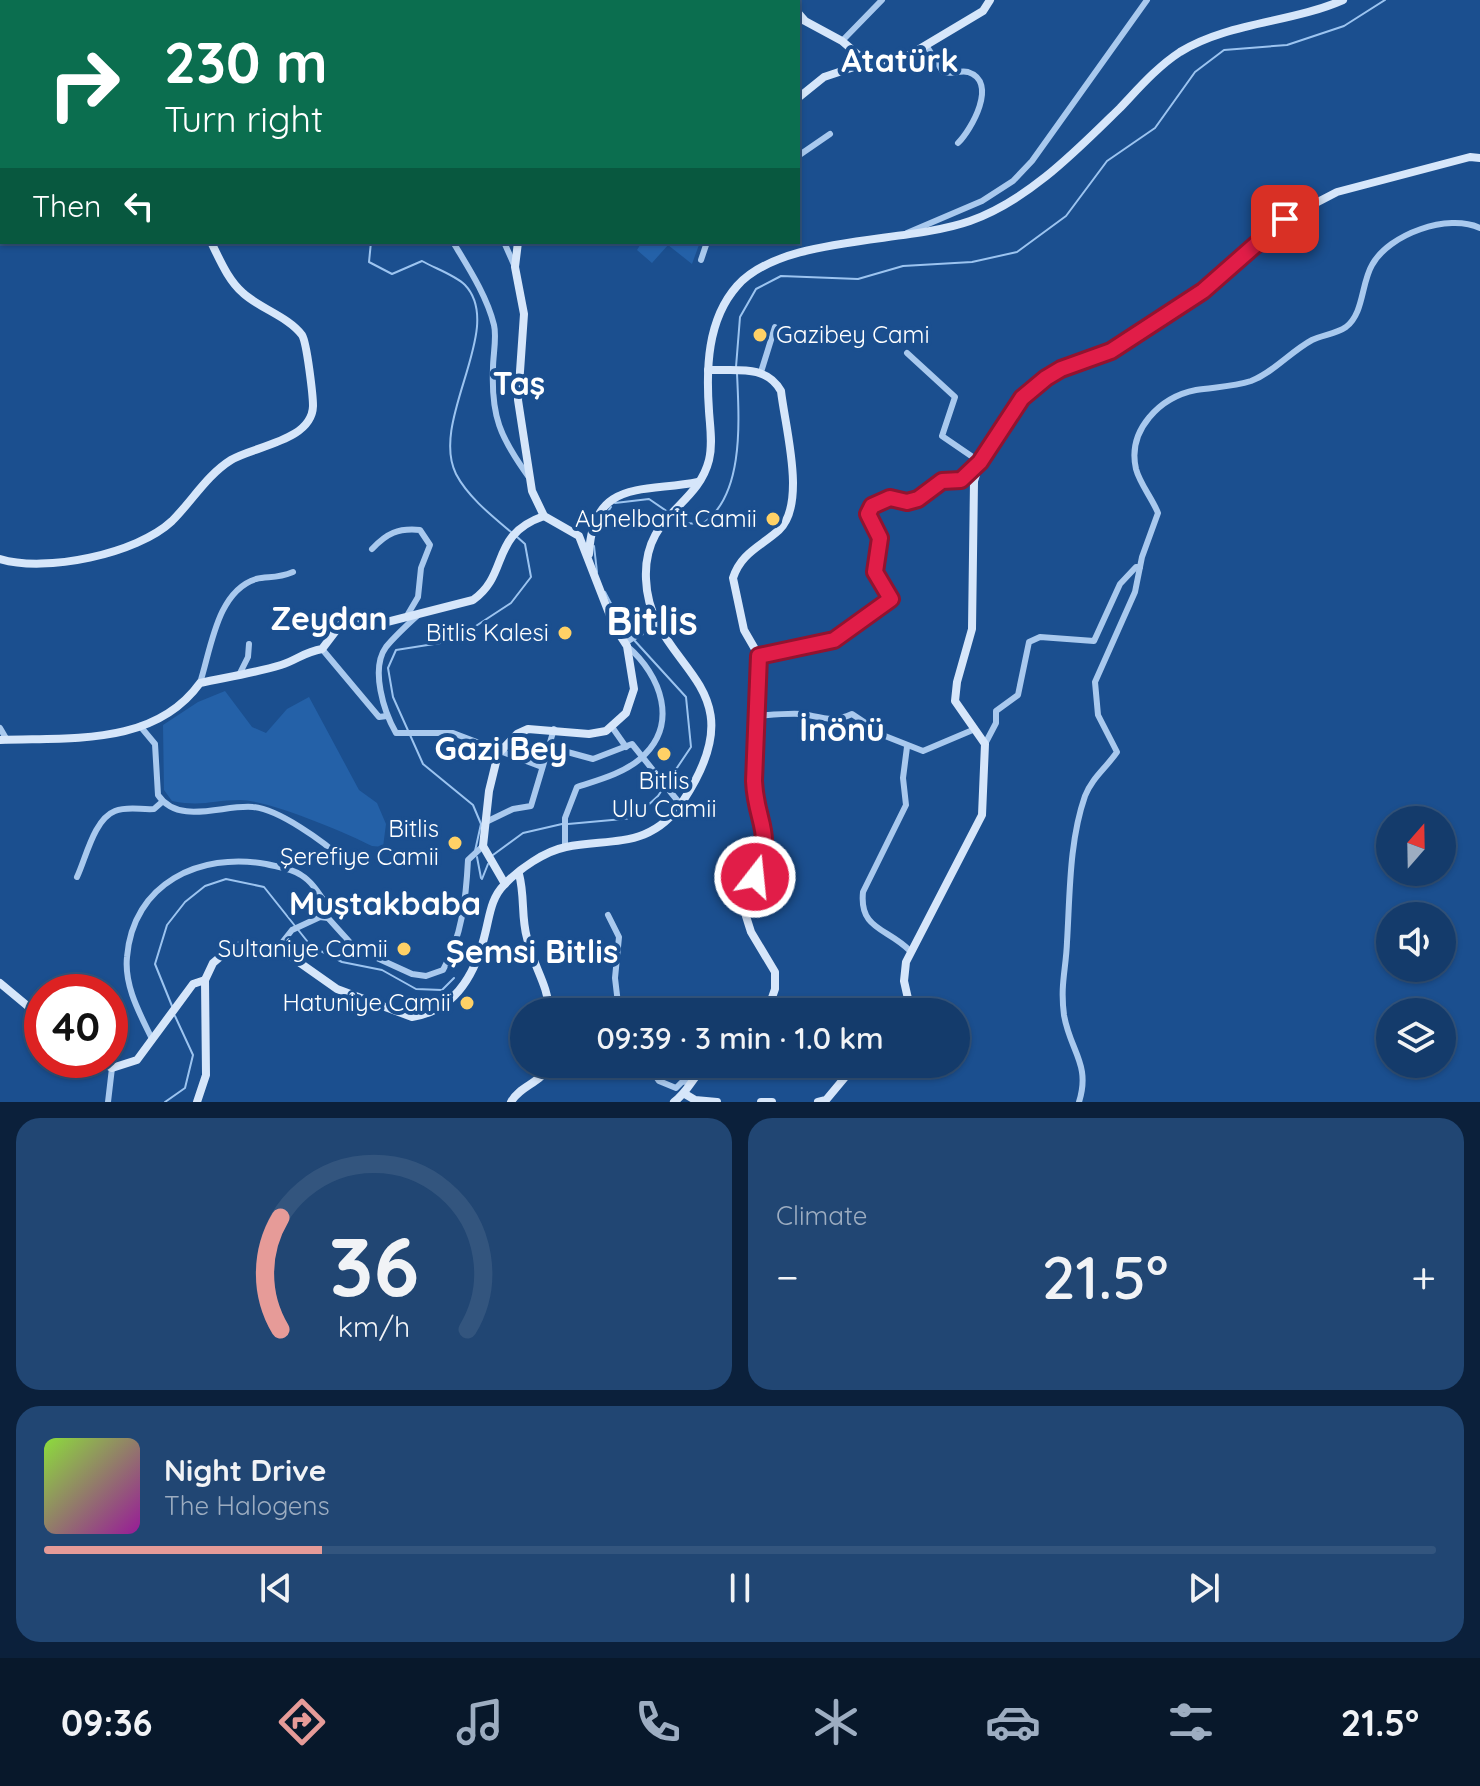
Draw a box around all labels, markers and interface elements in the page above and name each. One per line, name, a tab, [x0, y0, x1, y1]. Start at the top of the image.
text: 230 m	[164, 27, 328, 97]
icon: right	[32, 32, 136, 136]
district label: Atatürk	[841, 40, 959, 80]
text: Turn right	[164, 96, 323, 141]
icon: left	[117, 184, 161, 228]
pin	[1251, 185, 1319, 253]
text: Then	[32, 187, 101, 225]
icon: arrive	[1263, 197, 1307, 241]
place label: Gazibey Cami	[776, 319, 930, 349]
marker: Gazibey Cami	[751, 326, 769, 344]
district label: Taş	[493, 363, 545, 403]
place label: Aynelbarit Camii	[575, 503, 757, 533]
marker: Aynelbarit Camii	[764, 510, 782, 528]
district label: Bitlis	[606, 595, 698, 645]
district label: Zeydan	[270, 598, 388, 638]
place label: Bitlis Kalesi	[426, 617, 549, 647]
marker: Bitlis Kalesi	[556, 624, 574, 642]
district label: İnönü	[799, 709, 885, 749]
district label: Gazi Bey	[434, 728, 568, 768]
marker: Bitlis Ulu Camii	[655, 745, 673, 763]
place label: Bitlis Ulu Camii	[611, 765, 717, 823]
north arrow	[1376, 806, 1456, 886]
map controls	[1376, 806, 1456, 1078]
place label: Bitlis Şerefiye Camii	[280, 813, 439, 871]
marker: Bitlis Şerefiye Camii	[446, 834, 464, 852]
position arrow	[713, 835, 797, 919]
district label: Muştakbaba	[289, 883, 481, 923]
button: sound	[1376, 902, 1456, 982]
district label: Şemsi Bitlis	[446, 931, 618, 971]
place label: Sultaniye Camii	[218, 933, 388, 963]
marker: Sultaniye Camii	[395, 940, 413, 958]
speed limit sign: 40	[24, 974, 128, 1078]
place label: Hatuniye Camii	[282, 987, 451, 1017]
marker: Hatuniye Camii	[458, 994, 476, 1012]
button: layers	[1376, 998, 1456, 1078]
text: 09:39 · 3 min · 1.0 km	[596, 1019, 884, 1057]
text: Climate	[776, 1199, 867, 1232]
text: 36	[329, 1213, 419, 1317]
text: 21.5°	[1042, 1239, 1168, 1314]
text: −	[776, 1249, 799, 1304]
text: +	[1411, 1249, 1436, 1304]
text: km/h	[338, 1308, 410, 1344]
text: Night Drive	[164, 1451, 326, 1489]
text: The Halogens	[164, 1489, 330, 1522]
icon: previous	[254, 1566, 298, 1610]
icon: pause	[718, 1566, 762, 1610]
icon: next	[1182, 1566, 1226, 1610]
icon: directions	[274, 1694, 330, 1750]
icon: music	[452, 1694, 508, 1750]
icon: phone	[630, 1694, 686, 1750]
icon: climate	[808, 1694, 864, 1750]
icon: car	[985, 1694, 1041, 1750]
icon: filters	[1163, 1694, 1219, 1750]
text: 09:36	[61, 1700, 153, 1745]
text: 21.5°	[1341, 1700, 1419, 1745]

